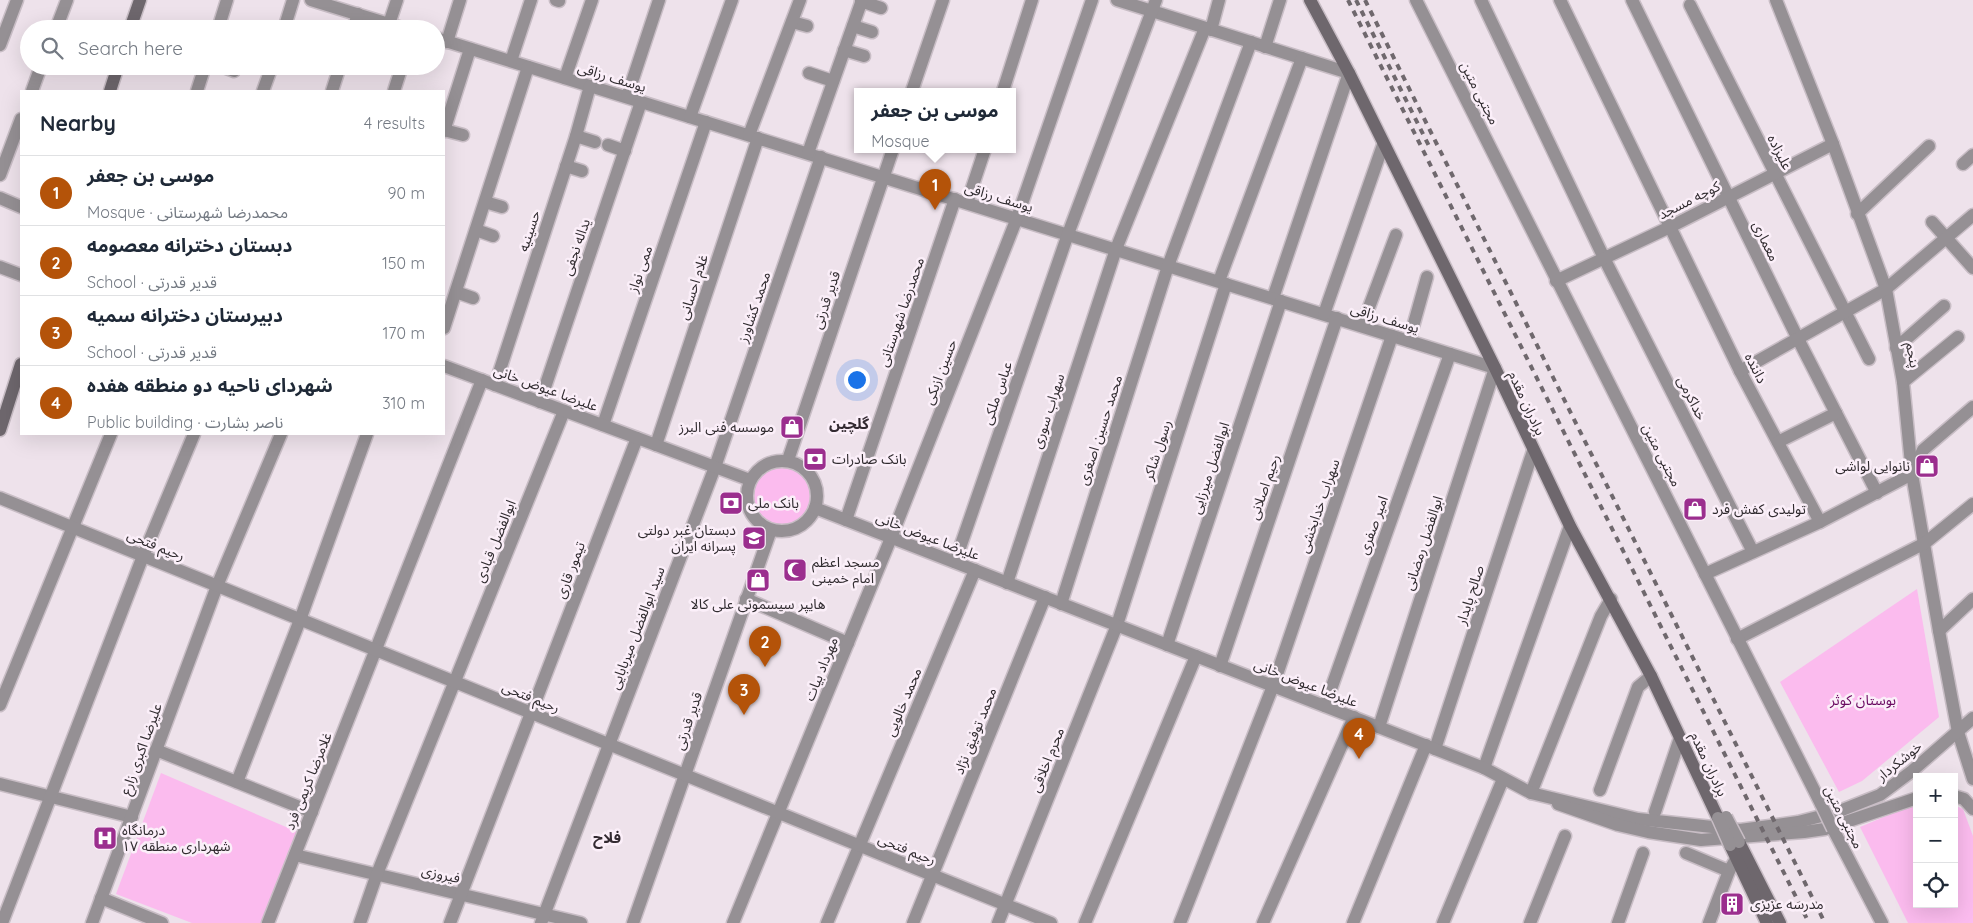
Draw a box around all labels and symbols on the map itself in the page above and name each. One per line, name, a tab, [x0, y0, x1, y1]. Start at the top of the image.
street label: یوسف رزاقی	[576, 58, 648, 96]
street label: مجتبی متین	[1456, 58, 1504, 128]
street label: علیزاده	[1764, 131, 1796, 173]
pin: 1	[919, 169, 951, 210]
street label: کوچه مسجد	[1655, 177, 1724, 224]
street label: یوسف رزاقی	[963, 178, 1035, 216]
street label: حسینیه	[514, 208, 544, 254]
street label: یداله نجفی	[558, 216, 594, 278]
street label: معماری	[1749, 218, 1783, 264]
street label: ممی نواز	[623, 243, 656, 296]
street label: غلام احسانی	[674, 252, 714, 323]
street label: محمدرضا شهرستانی	[874, 255, 928, 369]
street label: محمد کشاورز	[733, 269, 775, 346]
street label: قدیر قدرتی	[808, 269, 844, 331]
street label: یوسف رزاقی	[1349, 299, 1421, 337]
street label: حسین ازبکی	[919, 337, 961, 407]
street label: پنجم	[1900, 341, 1924, 370]
street label: داننده	[1741, 350, 1771, 386]
street label: عباس ملکی	[978, 359, 1016, 427]
street label: علیرضا عیوض خانی	[491, 361, 601, 415]
your location	[844, 367, 870, 393]
street label: برادران مقدم	[1502, 368, 1550, 439]
street label: سهراب سوری	[1027, 371, 1069, 451]
street label: محمد حسین اصغری	[1074, 373, 1126, 487]
street label: خداکرمی	[1673, 373, 1711, 423]
shop icon: موسسه فنی البرز	[779, 414, 805, 440]
district label: گلچین	[829, 414, 869, 434]
place label: موسسه فنی البرز	[678, 418, 774, 436]
street label: رسول شاکر	[1139, 418, 1175, 483]
street label: ابوالفضل میرزایی	[1187, 420, 1233, 516]
street label: مجتبی متین	[1638, 420, 1686, 490]
bank icon: بانک صادرات	[802, 446, 828, 472]
place label: بانک صادرات	[832, 450, 907, 468]
street label: رحیم اصلانی	[1244, 452, 1285, 523]
shop icon: نانوایی لواشی	[1914, 453, 1940, 479]
street label: سهراب خدابخشی	[1294, 457, 1344, 555]
place label: نانوایی لواشی	[1835, 457, 1910, 475]
bank icon: بانک ملی	[718, 490, 744, 516]
street label: امیر صفری	[1354, 493, 1392, 557]
street label: ابوالفضل رمضانی	[1399, 493, 1447, 593]
place label: بانک ملی	[748, 494, 799, 512]
shop icon: تولیدی کفش فرد	[1682, 496, 1708, 522]
street label: ابوالفضل قبادی	[470, 497, 520, 585]
place label: تولیدی کفش فرد	[1712, 500, 1806, 518]
street label: علیرضا عیوض خانی	[874, 508, 982, 564]
place label: دبستان غبر دولتی پسرانه ایران	[638, 521, 736, 556]
street label: رحیم فتحی	[124, 525, 187, 567]
school or university icon: دبستان غبر دولتی پسرانه ایران	[741, 525, 767, 551]
street label: تیمور قاری	[551, 539, 589, 601]
place label: مسجد اعظم امام خمینی	[812, 553, 880, 589]
mosque icon: مسجد اعظم امام خمینی	[782, 557, 808, 583]
street label: صالح پایدار	[1452, 563, 1490, 629]
street label: سید ابوالفضل میربابایی	[605, 564, 669, 692]
shop icon: هایپر سیسمونی علی کالا	[745, 567, 771, 593]
place label: هایپر سیسمونی علی کالا	[691, 595, 825, 614]
pin: 2	[749, 626, 781, 667]
street label: مهرداد بیات	[800, 635, 842, 703]
street label: علیرضا عیوض خانی	[1252, 655, 1360, 711]
street label: محمد خالویی	[881, 665, 925, 739]
pin: 3	[728, 674, 760, 715]
street label: رحیم فتحی	[499, 677, 562, 719]
street label: محمد توفیق ‌نژاد	[949, 685, 1002, 777]
street label: قدیر قدرتی	[670, 690, 706, 752]
park label: بوستان کوثر	[1829, 691, 1896, 709]
street label: علیرضا اکبری زارع	[116, 701, 168, 798]
pin: 4	[1343, 718, 1375, 759]
street label: محرم اخلاقی	[1026, 725, 1070, 796]
street label: برادران مقدم	[1684, 729, 1732, 800]
street label: غلامرضا کریمی فرد	[280, 730, 336, 832]
street label: خوشکردار	[1872, 737, 1925, 785]
street label: مجتبی متین	[1820, 782, 1868, 852]
place label: درمانگاه شهرداری منطقه ۱۷	[122, 821, 231, 855]
hospital icon: درمانگاه شهرداری منطقه ۱۷	[92, 825, 118, 851]
district label: فلاح	[593, 828, 621, 849]
street label: رحیم فتحی	[875, 829, 938, 871]
street label: فیروزی	[420, 861, 462, 887]
building icon: مدرسه عزیزی	[1719, 891, 1745, 917]
place label: مدرسه عزیزی	[1750, 895, 1824, 913]

